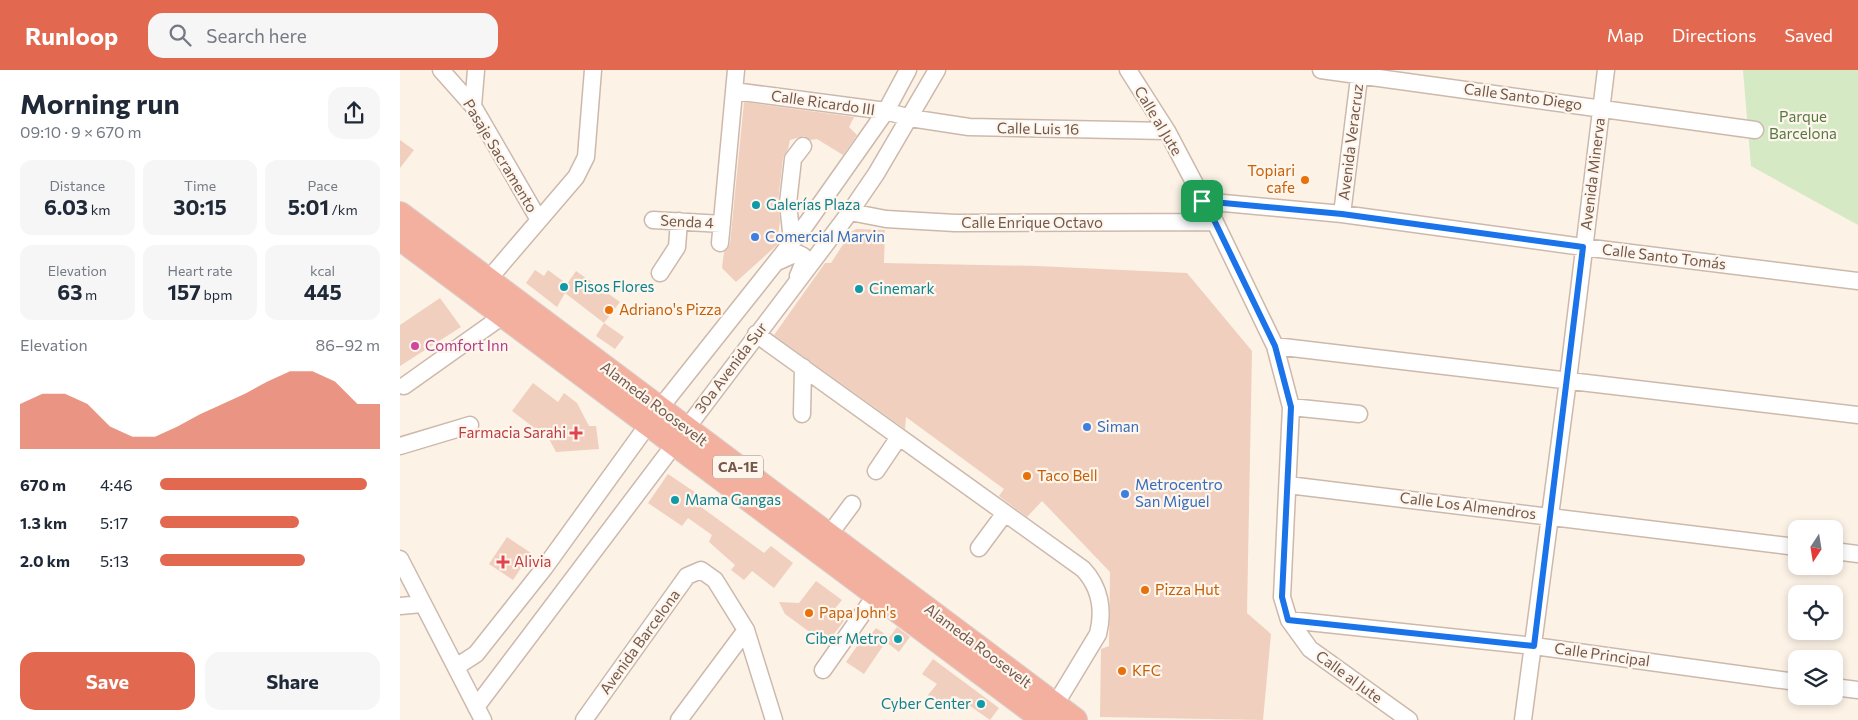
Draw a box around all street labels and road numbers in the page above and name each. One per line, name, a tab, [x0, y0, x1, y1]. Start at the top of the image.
street label: Calle Santo Diego	[1463, 79, 1584, 113]
street label: Calle al Jute	[1131, 83, 1187, 159]
street label: Avenida Veracruz	[1334, 83, 1366, 201]
street label: Calle Ricardo III	[770, 86, 876, 118]
street label: Pasaje Sacramento	[460, 96, 542, 215]
street label: Avenida Minerva	[1576, 117, 1608, 231]
street label: Calle Luis 16	[997, 118, 1079, 138]
street label: Senda 4	[660, 211, 714, 231]
street label: Calle Enrique Octavo	[961, 213, 1103, 231]
street label: Calle Santo Tomás	[1601, 239, 1727, 273]
street label: 30a Avenida Sur	[690, 318, 770, 416]
street label: Alameda Roosevelt	[597, 357, 712, 449]
road number: CA-1E	[713, 456, 763, 478]
street label: Calle Los Almendros	[1399, 488, 1538, 522]
street label: Avenida Barcelona	[595, 586, 683, 697]
street label: Alameda Roosevelt	[921, 599, 1036, 691]
street label: Calle Principal	[1553, 638, 1651, 670]
street label: Calle al Jute	[1313, 646, 1386, 706]

